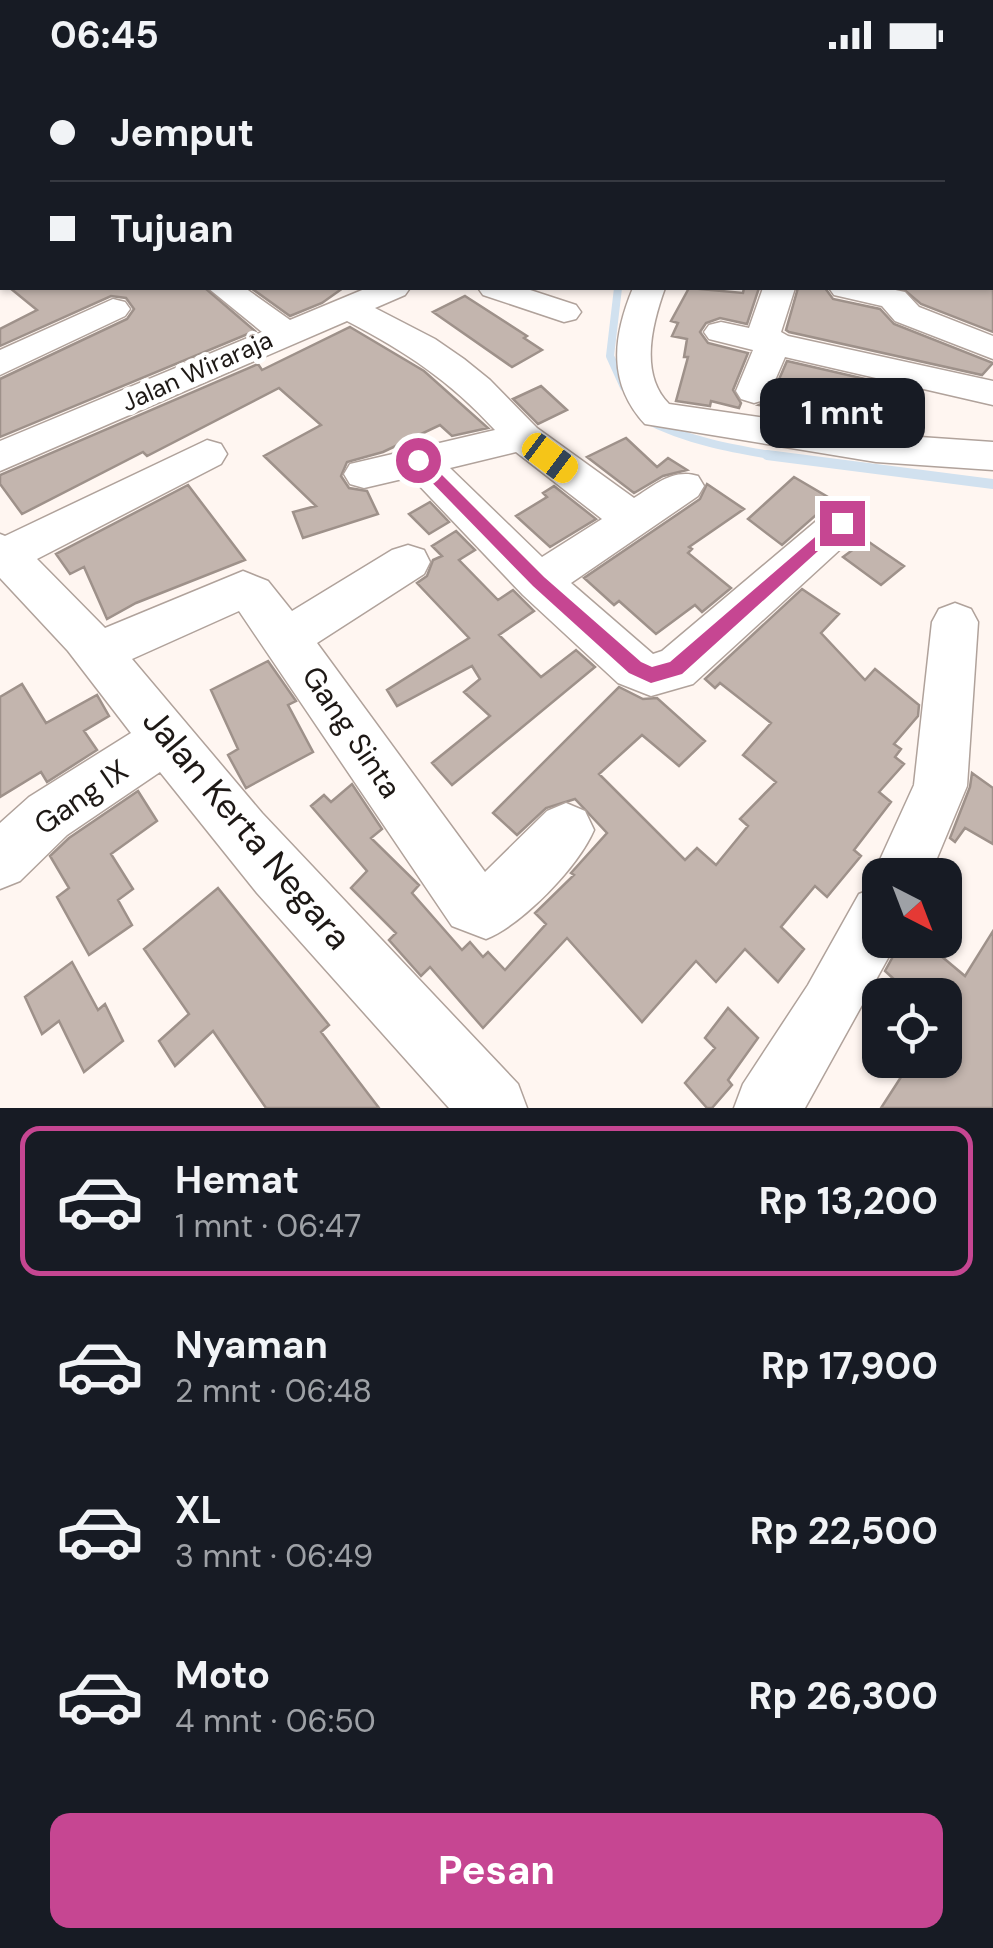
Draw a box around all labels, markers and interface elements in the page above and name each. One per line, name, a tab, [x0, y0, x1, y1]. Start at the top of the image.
text: 06:45	[50, 10, 159, 60]
text: Jemput	[110, 108, 254, 158]
text: Tujuan	[110, 204, 234, 254]
street label: Jalan Wiraraja	[116, 323, 278, 419]
callout: 1 mnt	[760, 378, 924, 448]
text: 1 mnt	[801, 392, 884, 434]
car	[517, 428, 583, 488]
route start	[396, 438, 441, 483]
route end	[820, 501, 865, 546]
street label: Gang Sinta	[294, 659, 410, 805]
street label: Jalan Kerta Negara	[132, 699, 362, 959]
street label: Gang IX	[26, 751, 136, 843]
north arrow	[862, 858, 962, 958]
map controls	[862, 858, 962, 1078]
button: locate	[862, 978, 962, 1078]
text: Hemat	[175, 1155, 299, 1205]
icon: car	[55, 1156, 145, 1246]
text: Rp 13,200	[759, 1176, 938, 1226]
text: 1 mnt · 06:47	[175, 1205, 361, 1247]
text: Nyaman	[175, 1320, 328, 1370]
icon: car	[55, 1321, 145, 1411]
text: Rp 17,900	[761, 1341, 938, 1391]
text: 2 mnt · 06:48	[175, 1370, 372, 1412]
text: XL	[175, 1485, 222, 1535]
icon: car	[55, 1486, 145, 1576]
text: Rp 22,500	[750, 1506, 938, 1556]
text: 3 mnt · 06:49	[175, 1535, 373, 1577]
text: Moto	[175, 1650, 270, 1700]
icon: car	[55, 1651, 145, 1741]
text: Rp 26,300	[748, 1671, 938, 1721]
text: 4 mnt · 06:50	[175, 1700, 376, 1742]
button: Pesan	[50, 1813, 943, 1928]

